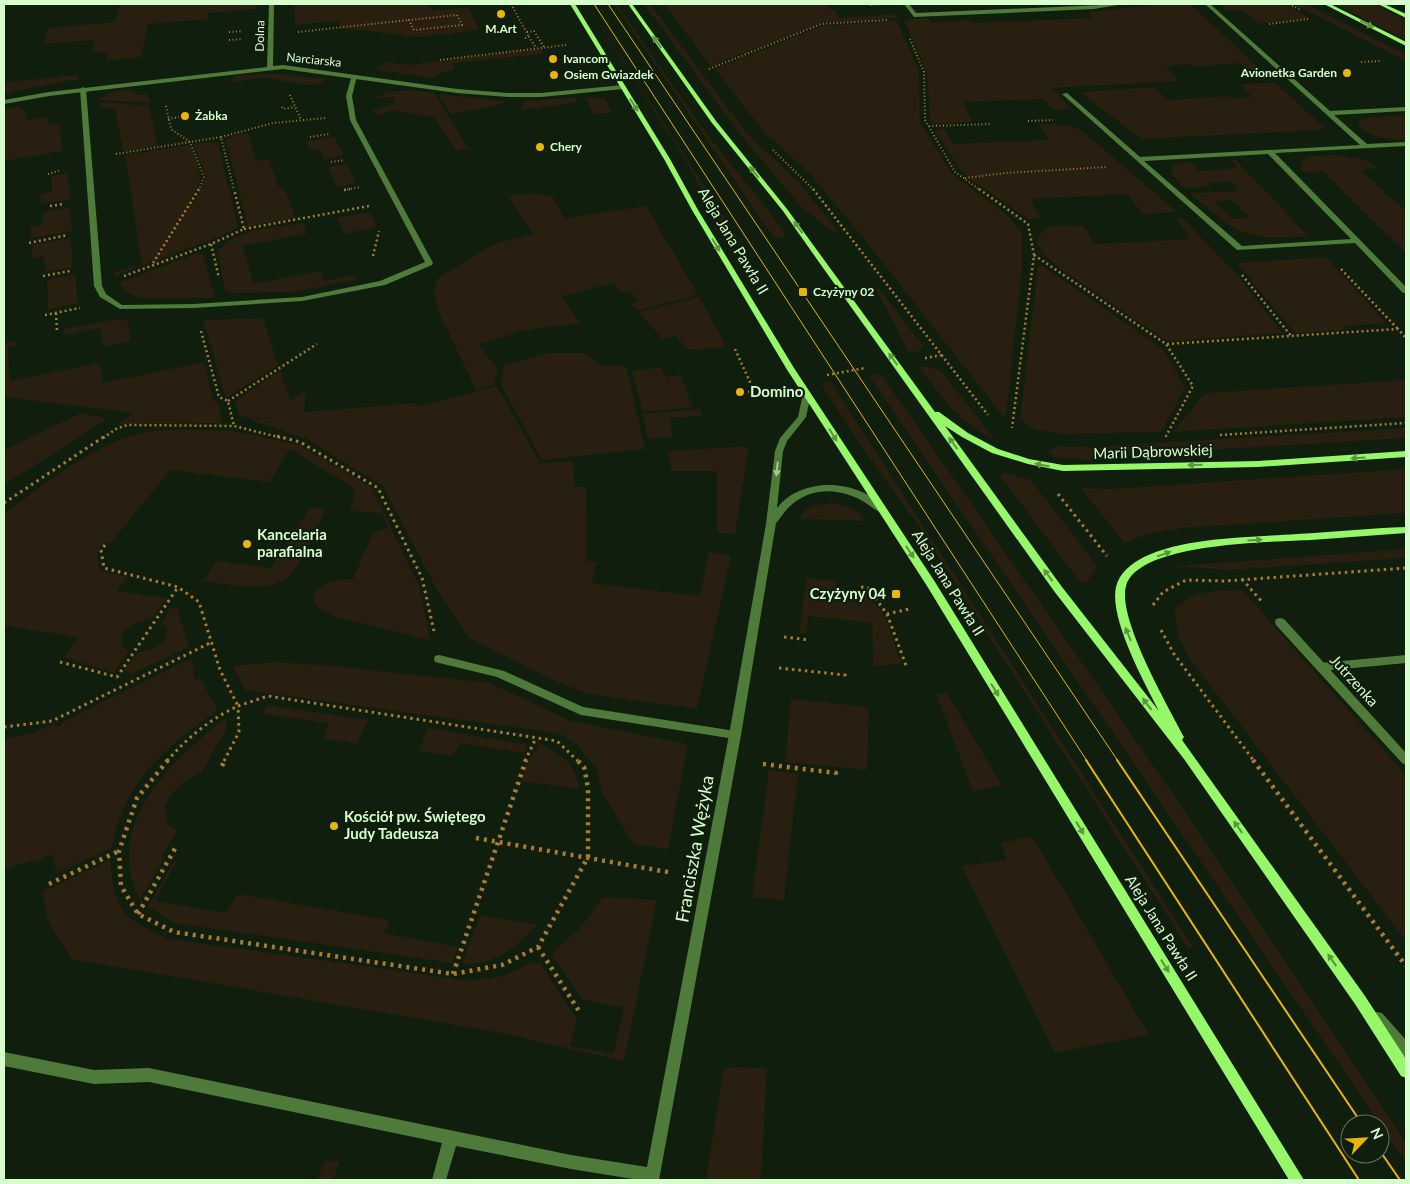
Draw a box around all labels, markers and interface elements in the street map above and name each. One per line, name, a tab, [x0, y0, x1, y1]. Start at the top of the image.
marker: M.Art	[495, 8, 507, 20]
street label: Dolna	[252, 20, 267, 52]
one-way arrow	[1359, 20, 1374, 28]
place label: M.Art	[485, 21, 517, 36]
one-way arrow	[652, 35, 662, 48]
street label: Narciarska	[286, 49, 342, 70]
place label: Ivancom	[563, 51, 608, 66]
marker: Ivancom	[547, 53, 559, 65]
place label: Avionetka Garden	[1240, 65, 1337, 80]
place label: Osiem Gwiazdek	[564, 67, 654, 82]
marker: Avionetka Garden	[1341, 67, 1353, 79]
marker: Osiem Gwiazdek	[548, 69, 560, 81]
one-way arrow	[629, 98, 638, 112]
place label: Żabka	[195, 108, 228, 123]
marker: Żabka	[179, 110, 191, 122]
place label: Chery	[550, 139, 583, 154]
marker: Chery	[534, 141, 546, 153]
one-way arrow	[749, 166, 760, 179]
street label: Aleja Jana Pawła II	[695, 184, 773, 297]
one-way arrow	[793, 220, 803, 234]
one-way arrow	[711, 239, 721, 252]
place label: Czyżyny 02	[813, 284, 874, 299]
marker: Czyżyny 02	[797, 286, 809, 298]
one-way arrow	[888, 352, 898, 366]
place label: Domino	[750, 382, 804, 400]
marker: Domino	[734, 386, 746, 398]
one-way arrow	[828, 428, 837, 441]
one-way arrow	[948, 436, 958, 450]
street label: Marii Dąbrowskiej	[1093, 440, 1213, 462]
one-way arrow	[1349, 454, 1365, 462]
one-way arrow	[773, 461, 781, 477]
one-way arrow	[1033, 461, 1049, 469]
one-way arrow	[1187, 461, 1203, 469]
place label: Kancelaria parafialna	[257, 525, 327, 560]
street label: Aleja Jana Pawła II	[909, 526, 989, 639]
one-way arrow	[1247, 536, 1263, 544]
marker: Kancelaria parafialna	[241, 538, 253, 550]
one-way arrow	[905, 545, 914, 558]
one-way arrow	[1156, 549, 1171, 557]
one-way arrow	[1043, 568, 1053, 582]
place label: Czyżyny 04	[810, 584, 886, 602]
marker: Czyżyny 04	[890, 588, 902, 600]
one-way arrow	[1124, 627, 1132, 641]
street label: Jutrzenka	[1327, 651, 1383, 710]
one-way arrow	[990, 683, 1000, 696]
one-way arrow	[1142, 697, 1152, 711]
street label: Franciszka Wężyka	[670, 774, 718, 924]
place label: Kościół pw. Świętego Judy Tadeusza	[344, 807, 486, 842]
marker: Kościół pw. Świętego Judy Tadeusza	[328, 820, 340, 832]
one-way arrow	[1233, 821, 1243, 834]
one-way arrow	[1076, 822, 1085, 835]
street label: Aleja Jana Pawła II	[1122, 871, 1202, 984]
one-way arrow	[1327, 953, 1337, 967]
one-way arrow	[1161, 960, 1170, 973]
north arrow	[1340, 1114, 1390, 1164]
text: N	[1367, 1125, 1387, 1142]

